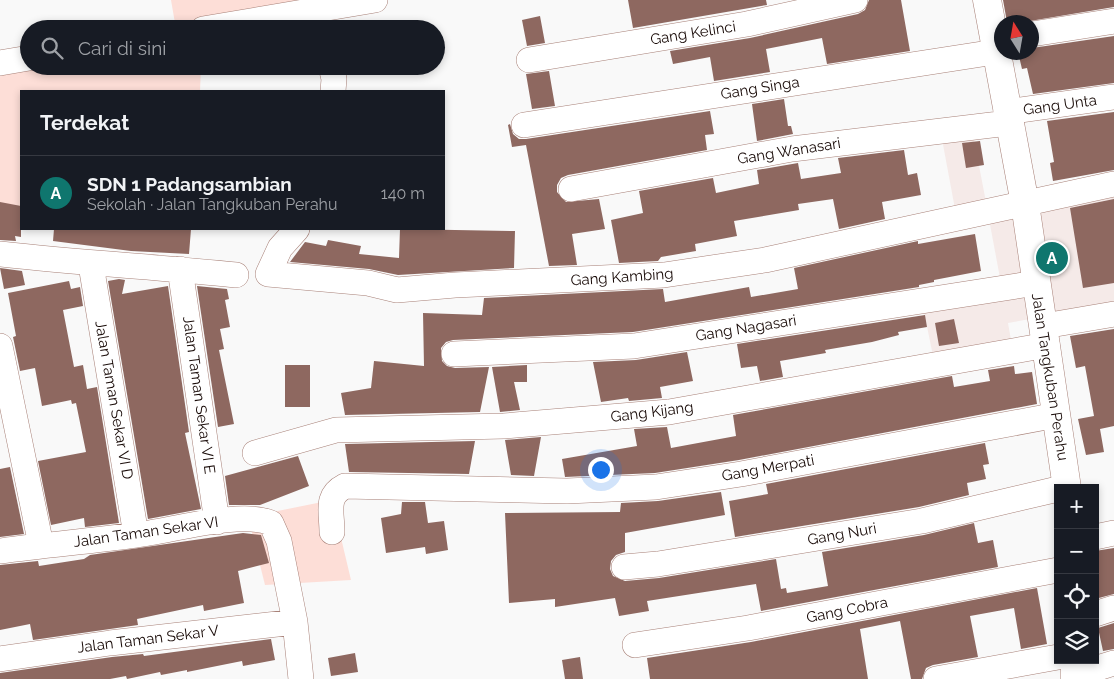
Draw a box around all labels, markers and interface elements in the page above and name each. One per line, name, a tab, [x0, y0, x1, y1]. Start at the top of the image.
north arrow	[994, 15, 1039, 60]
street label: Gang Kelinci	[649, 17, 737, 49]
search box	[20, 20, 445, 75]
icon: search	[38, 34, 66, 62]
text: Cari di sini	[78, 37, 166, 59]
street label: Gang Singa	[719, 73, 801, 103]
street label: Gang Unta	[1022, 91, 1098, 119]
text: Terdekat	[40, 110, 129, 135]
street label: Gang Wanasari	[736, 134, 842, 168]
text: SDN 1 Padangsambian	[87, 173, 292, 195]
text: A	[51, 184, 61, 203]
text: 140 m	[381, 184, 425, 203]
text: Sekolah · Jalan Tangkuban Perahu	[87, 195, 337, 214]
pin: A	[1036, 239, 1068, 277]
street label: Gang Kambing	[570, 264, 674, 290]
street label: Jalan Tangkuban Perahu	[1028, 292, 1072, 462]
street label: Gang Nagasari	[694, 311, 798, 345]
street label: Jalan Taman Sekar VI E	[179, 315, 219, 475]
street label: Jalan Taman Sekar VI D	[91, 319, 137, 481]
street label: Gang Kijang	[610, 398, 694, 426]
street label: Gang Merpati	[720, 451, 816, 485]
your location	[588, 457, 614, 483]
map controls	[1054, 484, 1099, 664]
button: +	[1054, 484, 1099, 529]
street label: Jalan Taman Sekar VI	[72, 513, 220, 551]
street label: Gang Nuri	[806, 519, 878, 549]
button: −	[1054, 529, 1099, 574]
button: locate	[1054, 574, 1099, 619]
street label: Gang Cobra	[805, 593, 889, 627]
button: layers	[1054, 619, 1099, 664]
street label: Jalan Taman Sekar V	[76, 621, 220, 657]

